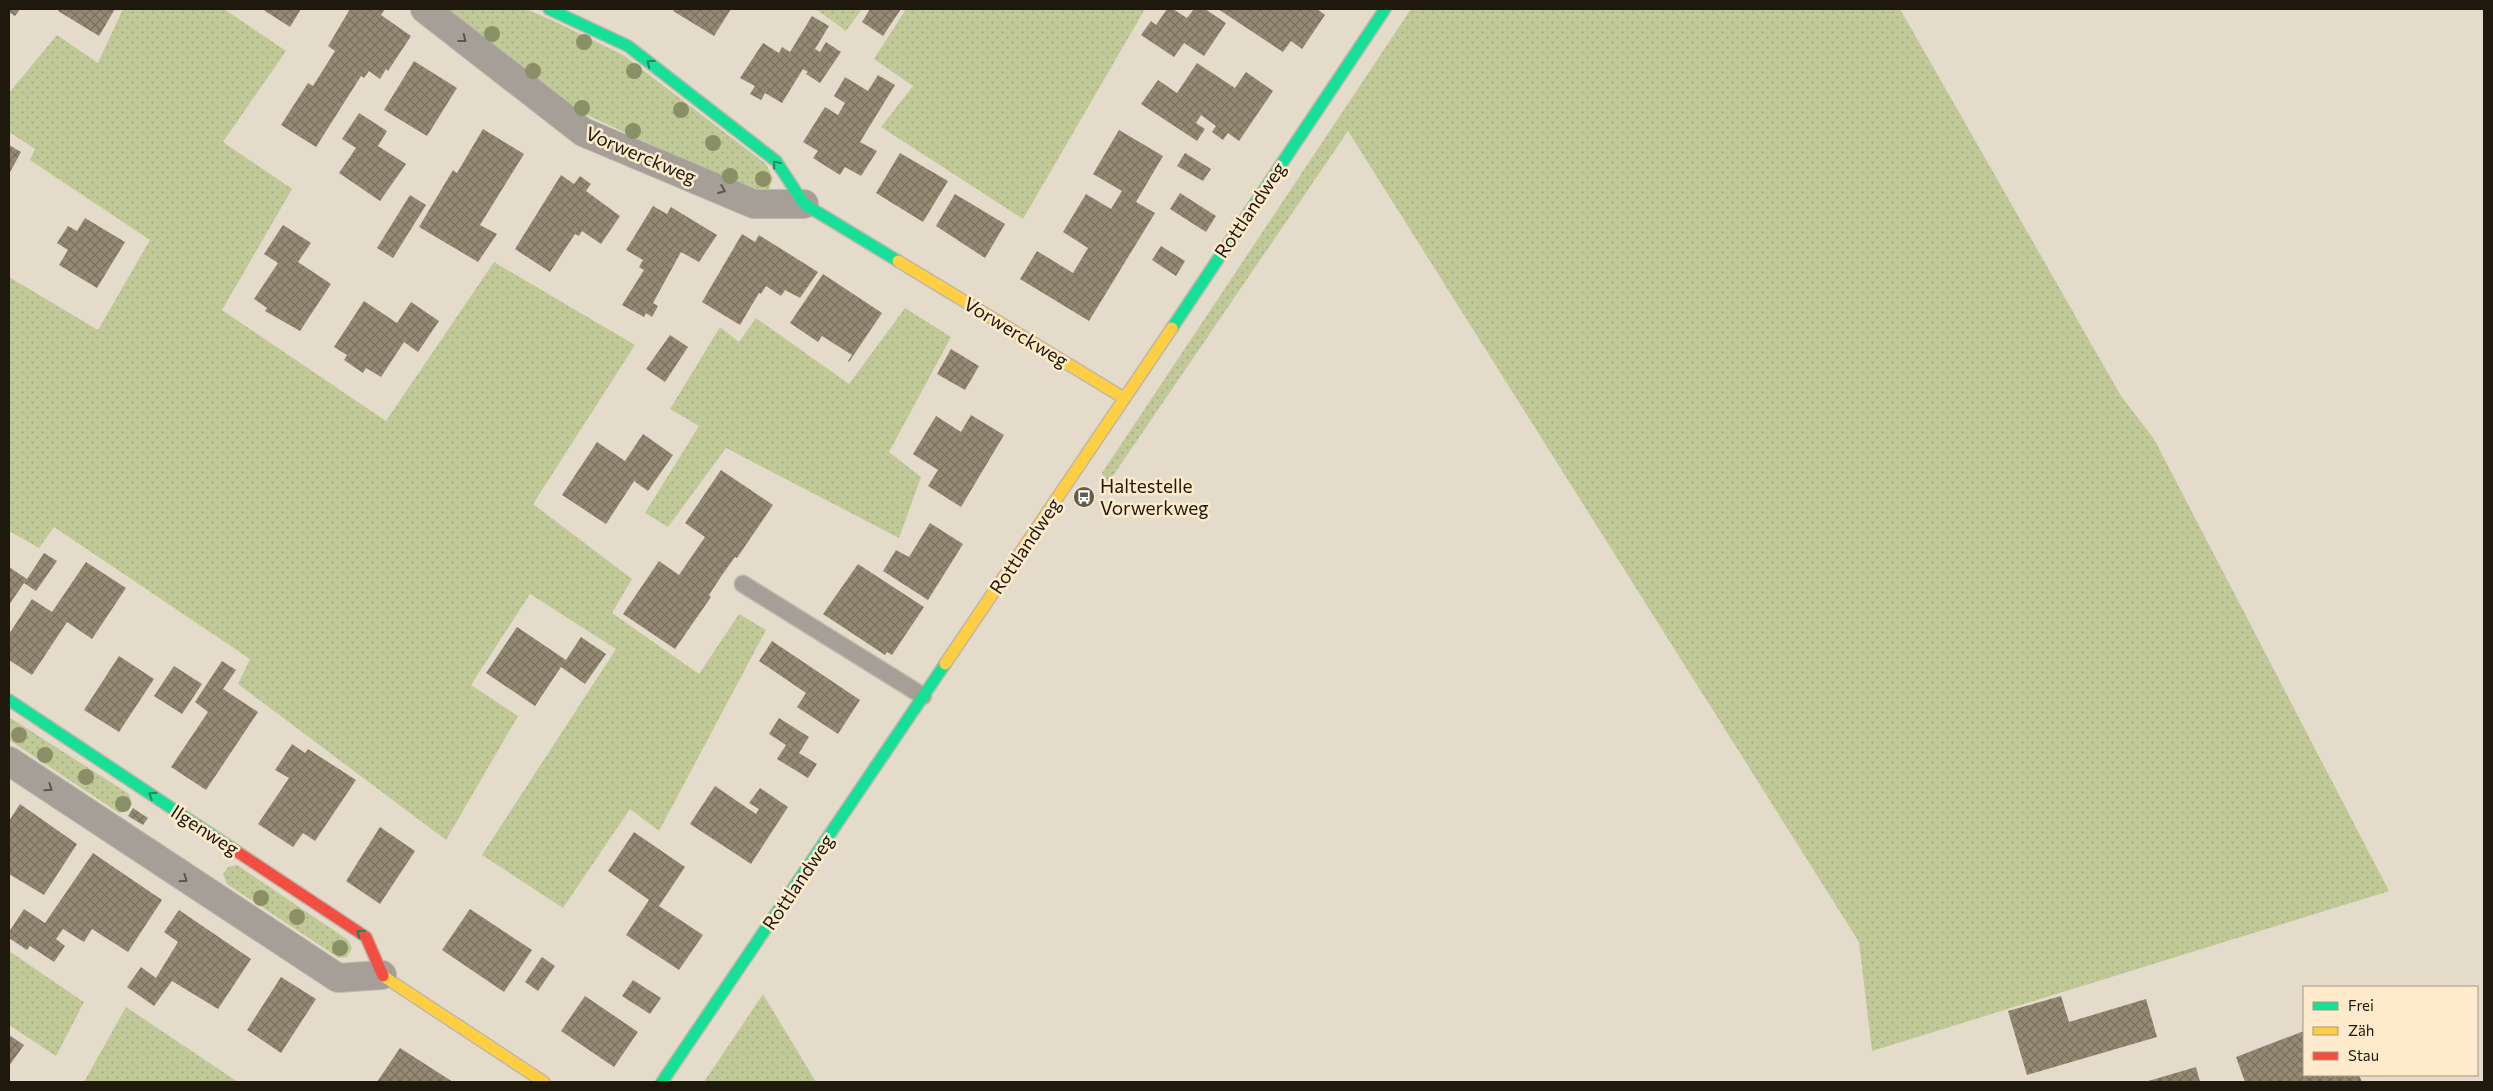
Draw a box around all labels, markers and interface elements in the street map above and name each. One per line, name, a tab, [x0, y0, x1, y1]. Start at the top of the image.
one-way arrow	[457, 34, 466, 42]
one-way arrow	[647, 60, 656, 68]
street label: Vorwerckweg	[583, 121, 700, 188]
street label: Rottlandweg	[1209, 157, 1290, 262]
one-way arrow	[773, 161, 782, 170]
one-way arrow	[717, 184, 726, 194]
street label: Vorwerckweg	[960, 291, 1073, 372]
place label: Haltestelle Vorwerkweg	[1100, 474, 1209, 519]
bus stop icon: Haltestelle Vorwerkweg	[1072, 485, 1096, 509]
street label: Rottlandweg	[984, 493, 1065, 598]
one-way arrow	[44, 782, 53, 791]
one-way arrow	[148, 792, 157, 801]
street label: Ilgenweg	[167, 799, 243, 860]
street label: Rottlandweg	[757, 829, 838, 934]
one-way arrow	[179, 872, 188, 882]
one-way arrow	[356, 930, 366, 939]
legend	[2303, 986, 2478, 1076]
text: Frei	[2348, 996, 2374, 1014]
text: Zäh	[2348, 1021, 2374, 1039]
text: Stau	[2348, 1046, 2379, 1064]

